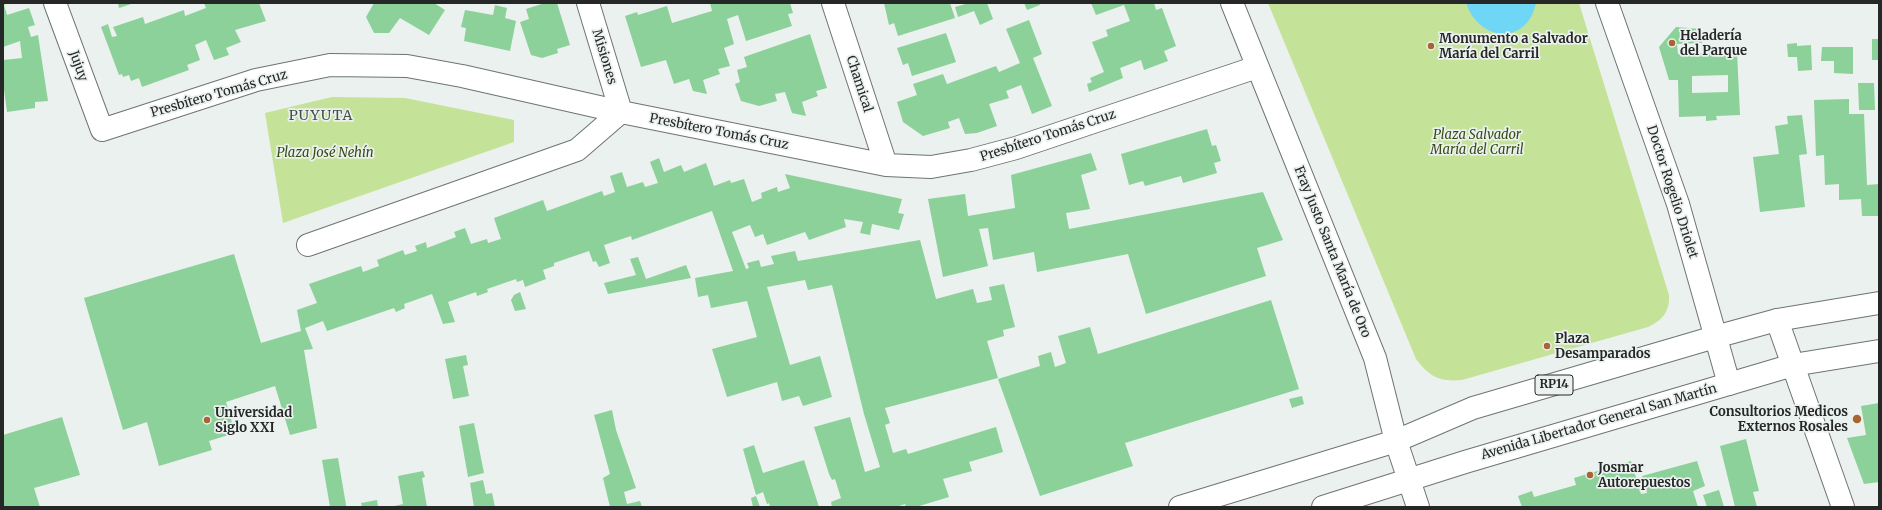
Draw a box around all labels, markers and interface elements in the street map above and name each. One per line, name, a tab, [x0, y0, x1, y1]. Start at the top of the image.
street label: Misiones	[588, 28, 620, 86]
place label: Heladería del Parque	[1680, 28, 1747, 59]
place label: Monumento a Salvador María del Carril	[1439, 31, 1588, 62]
marker: Heladería del Parque	[1667, 38, 1677, 48]
marker: Monumento a Salvador María del Carril	[1426, 41, 1436, 51]
street label: Jujuy	[65, 48, 91, 84]
street label: Chamical	[843, 54, 875, 114]
street label: Presbítero Tomás Cruz	[149, 67, 289, 121]
street label: Presbítero Tomás Cruz	[978, 107, 1118, 165]
district label: PUYUTA	[289, 108, 353, 124]
street label: Presbítero Tomás Cruz	[648, 111, 790, 153]
street label: Doctor Rogelio Driolet	[1643, 124, 1701, 260]
park label: Plaza Salvador María del Carril	[1430, 127, 1524, 158]
park label: Plaza José Nehín	[276, 145, 374, 161]
street label: Fray Justo Santa María de Oro	[1290, 164, 1374, 340]
place label: Plaza Desamparados	[1555, 331, 1650, 362]
marker: Plaza Desamparados	[1542, 341, 1552, 351]
road number: RP14	[1535, 375, 1573, 395]
street label: Avenida Libertador General San Martín	[1479, 381, 1719, 463]
place label: Consultorios Medicos Externos Rosales	[1710, 404, 1848, 435]
place label: Universidad Siglo XXI	[215, 405, 292, 436]
marker: Consultorios Medicos Externos Rosales	[1851, 413, 1863, 425]
marker: Universidad Siglo XXI	[202, 415, 212, 425]
place label: Josmar Autorepuestos	[1598, 460, 1690, 491]
marker: Josmar Autorepuestos	[1585, 470, 1595, 480]

